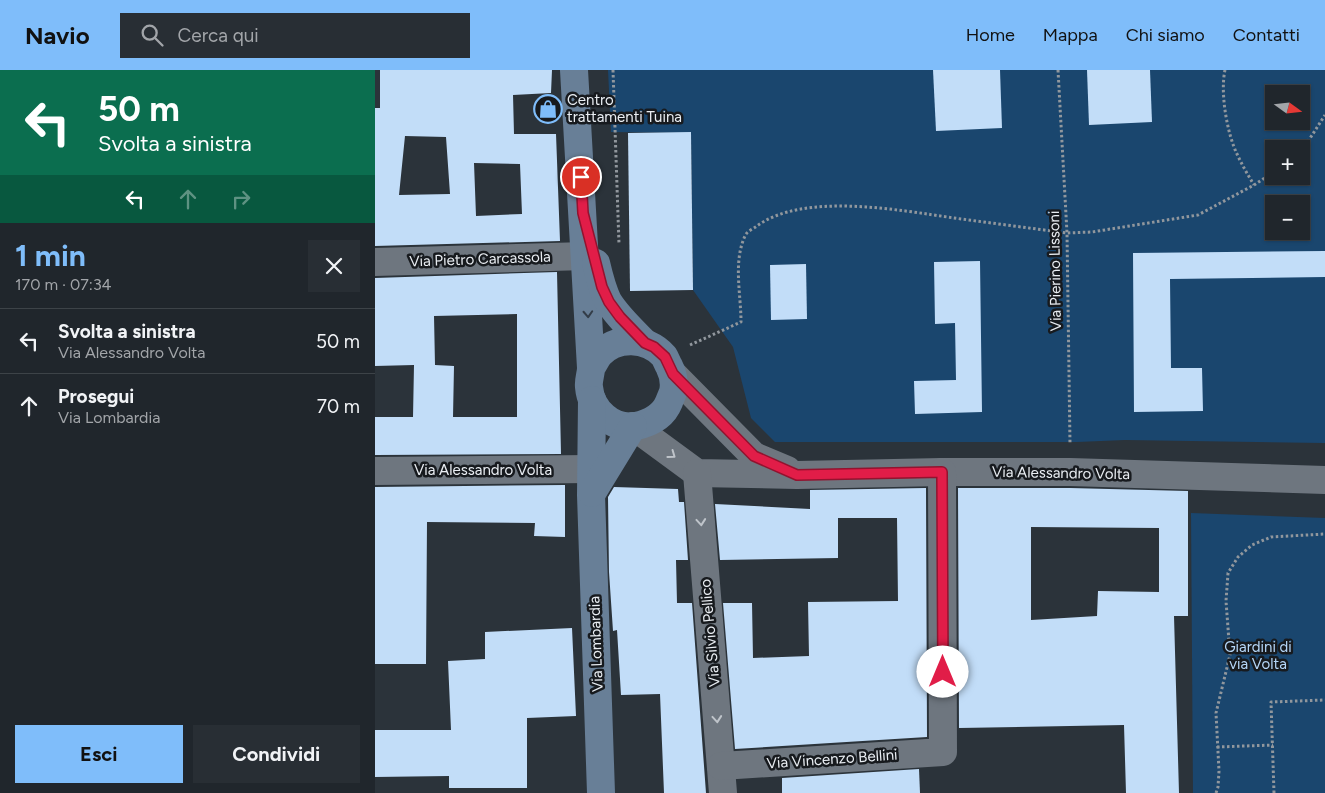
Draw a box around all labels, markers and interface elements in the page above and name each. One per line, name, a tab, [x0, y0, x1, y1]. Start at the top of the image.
search box	[120, 13, 470, 58]
text: Navio	[25, 21, 90, 50]
icon: search	[138, 21, 166, 49]
text: Cerca qui	[178, 24, 259, 47]
text: Home	[966, 24, 1015, 46]
text: Mappa	[1043, 24, 1098, 46]
text: Chi siamo	[1126, 24, 1205, 46]
text: Contatti	[1233, 24, 1300, 46]
north arrow	[1265, 85, 1310, 130]
map controls	[1265, 85, 1310, 240]
text: 50 m	[98, 88, 180, 130]
icon: left	[15, 90, 80, 155]
place label: Centro trattamenti Tuina	[567, 91, 682, 126]
shop icon: Centro trattamenti Tuina	[533, 94, 563, 124]
text: Svolta a sinistra	[98, 130, 252, 157]
button: +	[1265, 140, 1310, 185]
pin	[560, 156, 602, 198]
icon: arrive	[567, 163, 595, 191]
icon: left	[121, 185, 149, 213]
icon: ahead	[174, 185, 202, 213]
icon: right	[227, 185, 255, 213]
button: −	[1265, 195, 1310, 240]
street label: Via Pierino Lissoni	[1045, 210, 1065, 332]
text: 1 min	[15, 237, 86, 274]
button: close	[308, 240, 360, 292]
street label: Via Pietro Carcassola	[409, 248, 551, 270]
text: 170 m · 07:34	[15, 275, 112, 294]
one-way arrow	[583, 310, 594, 318]
text: Svolta a sinistra	[58, 320, 196, 343]
icon: left	[15, 327, 43, 355]
text: 50 m	[316, 330, 360, 353]
text: Via Alessandro Volta	[58, 343, 205, 362]
text: Prosegui	[58, 385, 134, 408]
icon: ahead	[15, 392, 43, 420]
text: 70 m	[317, 395, 360, 418]
text: Via Lombardia	[58, 408, 160, 427]
one-way arrow	[666, 449, 676, 458]
street label: Via Alessandro Volta	[414, 461, 552, 479]
street label: Via Alessandro Volta	[992, 463, 1130, 483]
one-way arrow	[695, 518, 706, 526]
street label: Via Silvio Pellico	[696, 578, 724, 688]
street label: Via Lombardia	[585, 596, 607, 692]
park label: Giardini di via Volta	[1224, 638, 1292, 673]
position arrow	[916, 645, 968, 697]
one-way arrow	[711, 715, 722, 723]
button: Esci	[15, 725, 183, 783]
button: Condividi	[193, 725, 360, 783]
street label: Via Vincenzo Bellini	[766, 745, 898, 773]

